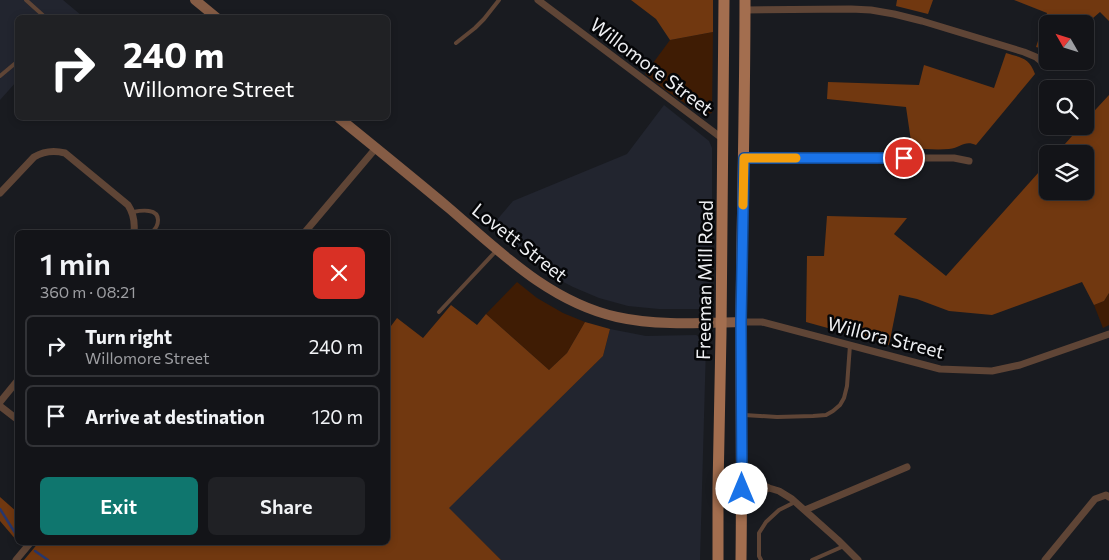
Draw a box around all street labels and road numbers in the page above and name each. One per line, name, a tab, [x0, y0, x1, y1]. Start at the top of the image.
street label: Willomore Street	[586, 12, 718, 120]
street label: Lovett Street	[468, 198, 572, 286]
street label: Freeman Mill Road	[691, 200, 717, 360]
street label: Willora Street	[825, 311, 947, 363]

